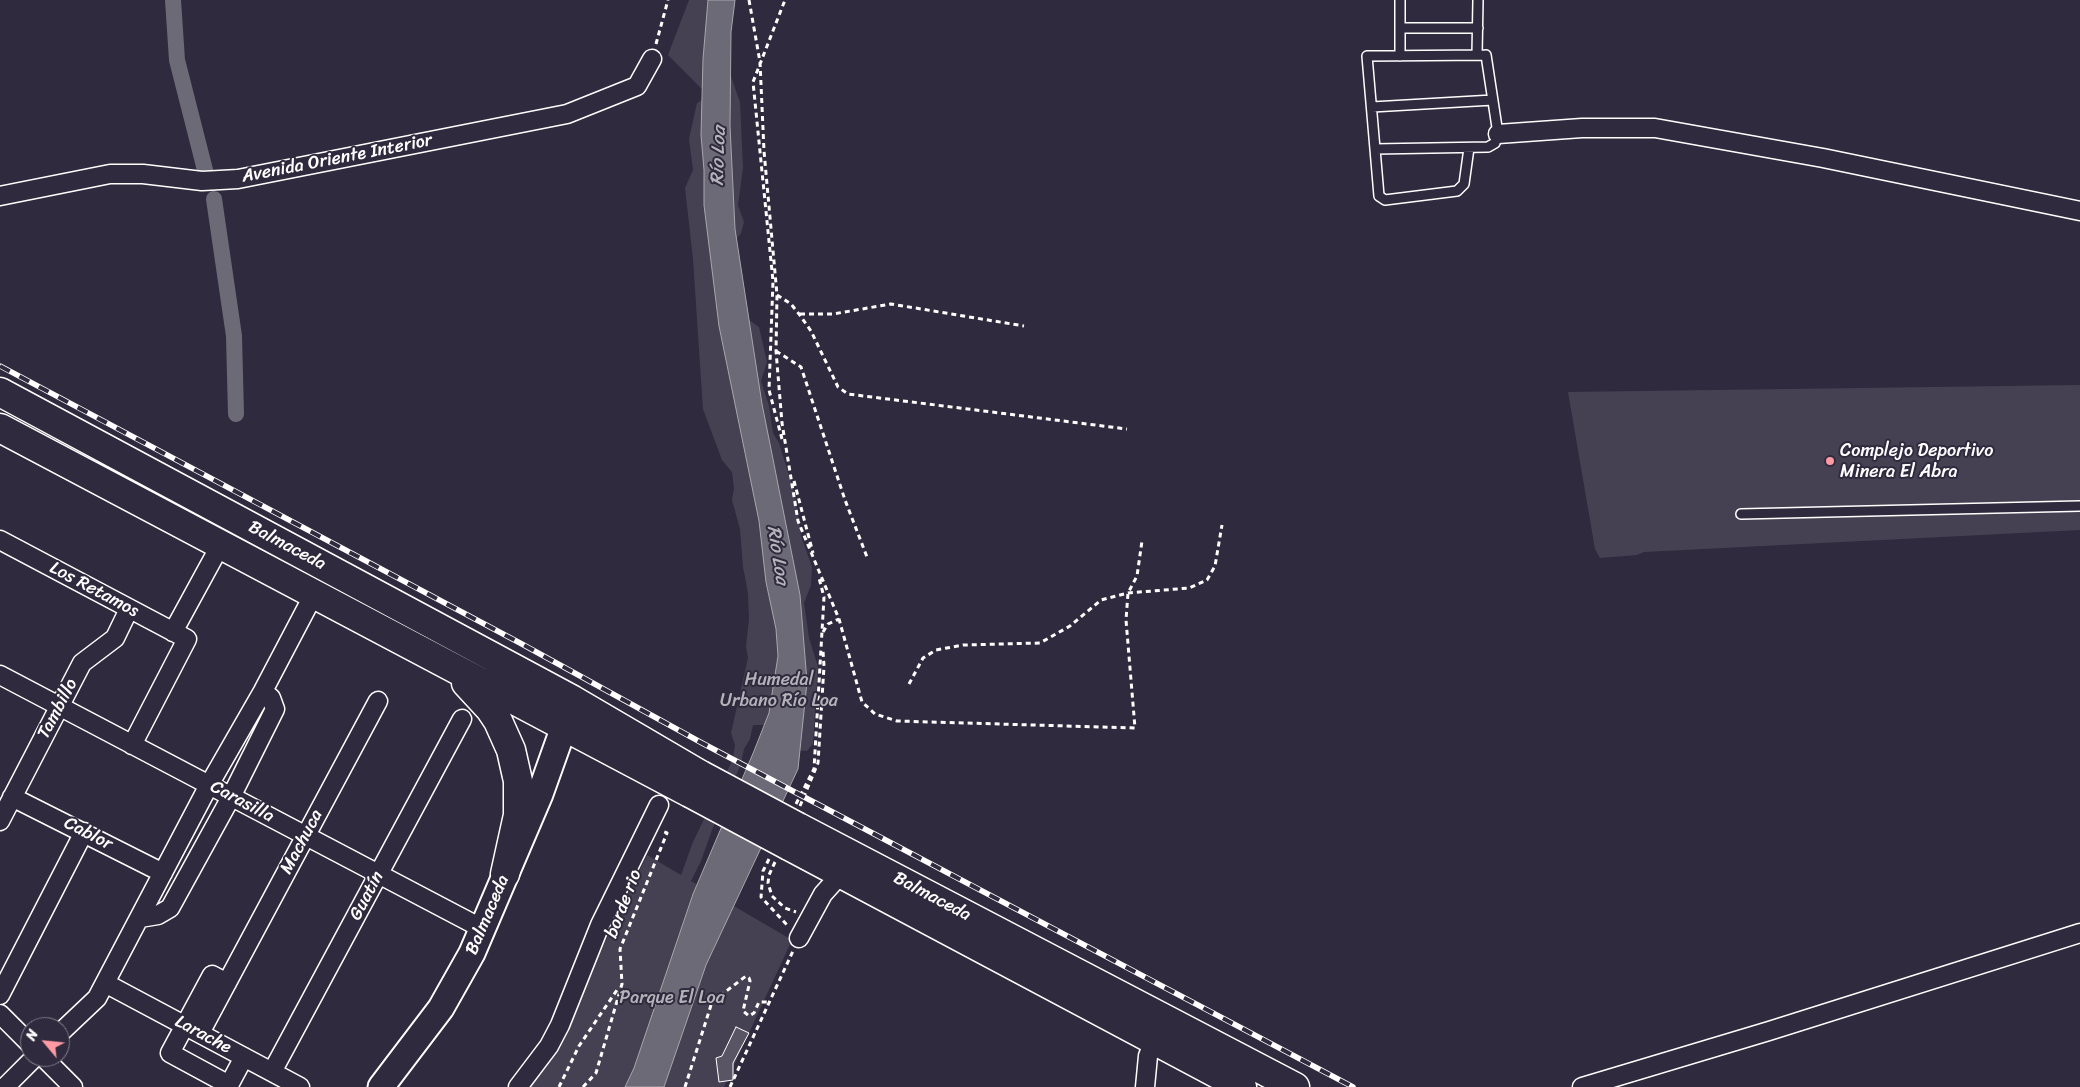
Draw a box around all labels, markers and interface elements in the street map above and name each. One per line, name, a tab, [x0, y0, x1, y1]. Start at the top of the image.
water label: Río Loa	[707, 126, 731, 186]
street label: Avenida Oriente Interior	[240, 130, 434, 188]
place label: Complejo Deportivo Minera El Abra	[1840, 440, 1993, 482]
marker: Complejo Deportivo Minera El Abra	[1824, 455, 1836, 467]
street label: Balmaceda	[245, 517, 329, 575]
water label: Río Loa	[761, 524, 793, 586]
street label: Los Retamos	[46, 558, 142, 622]
park label: Humedal Urbano Río Loa	[720, 669, 838, 712]
street label: Tambillo	[33, 675, 83, 743]
street label: Carasilla	[206, 776, 278, 828]
street label: Machuca	[276, 806, 328, 878]
street label: Cablor	[60, 813, 116, 855]
street label: borde rio	[601, 867, 647, 941]
street label: Guatín	[345, 868, 389, 924]
street label: Balmaceda	[890, 868, 974, 926]
street label: Balmaceda	[462, 872, 514, 958]
park label: Parque El Loa	[619, 987, 725, 1009]
street label: Larache	[171, 1011, 235, 1059]
north arrow	[20, 1017, 70, 1067]
text: N	[19, 1025, 46, 1045]

